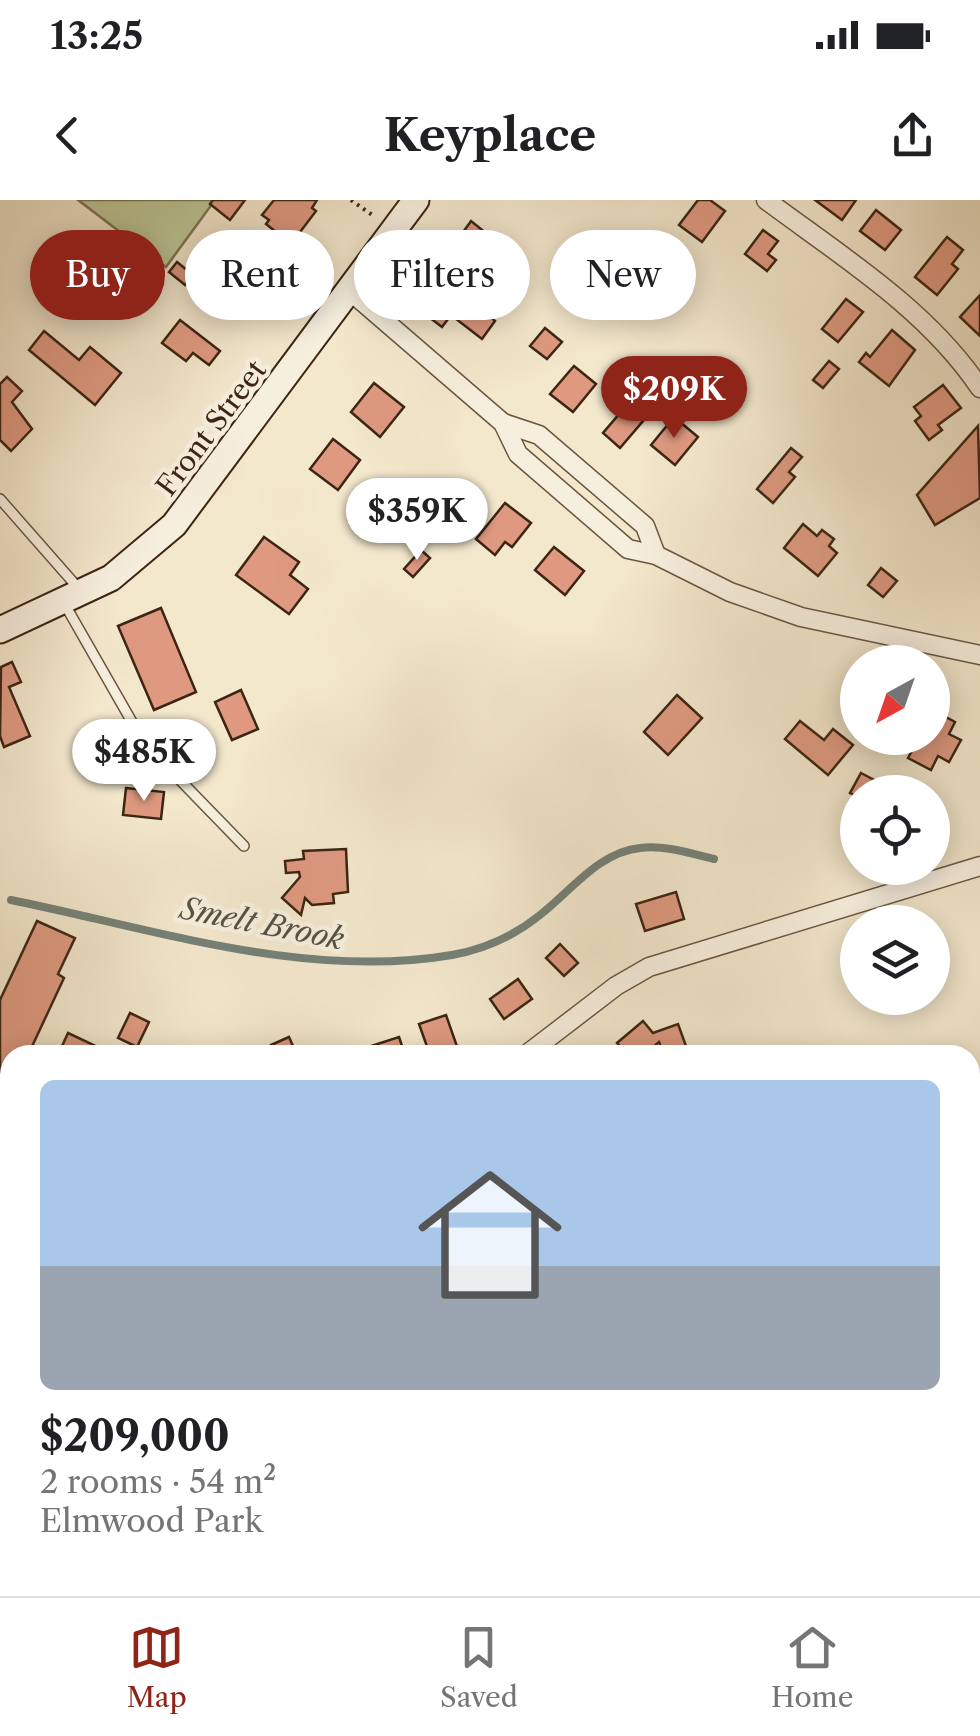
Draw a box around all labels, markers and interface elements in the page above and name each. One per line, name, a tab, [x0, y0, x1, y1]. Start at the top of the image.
text: 13:25	[50, 12, 143, 59]
text: Keyplace	[384, 107, 596, 163]
icon: back	[40, 108, 95, 163]
icon: share	[885, 108, 940, 163]
chip: Buy	[30, 230, 165, 320]
chip: Rent	[185, 230, 334, 320]
chip: Filters	[354, 230, 530, 320]
chip: New	[550, 230, 696, 320]
street label: Front Street	[149, 353, 273, 503]
pin: $209K	[604, 356, 744, 441]
text: $209K	[623, 369, 725, 408]
pin: $359K	[347, 478, 487, 563]
text: $359K	[368, 491, 466, 530]
north arrow	[840, 645, 950, 755]
map controls	[840, 645, 950, 1015]
pin: $485K	[74, 719, 214, 804]
text: $485K	[94, 732, 194, 771]
button: locate	[840, 775, 950, 885]
water label: Smelt Brook	[175, 889, 347, 958]
button: layers	[840, 905, 950, 1015]
icon: home	[400, 1145, 580, 1325]
text: $209,000	[40, 1410, 230, 1462]
text: 2 rooms · 54 m²	[40, 1462, 276, 1501]
text: Elmwood Park	[40, 1501, 263, 1540]
tab: Map	[127, 1620, 187, 1714]
tab: Saved	[440, 1620, 518, 1714]
tab: Home	[771, 1620, 853, 1714]

